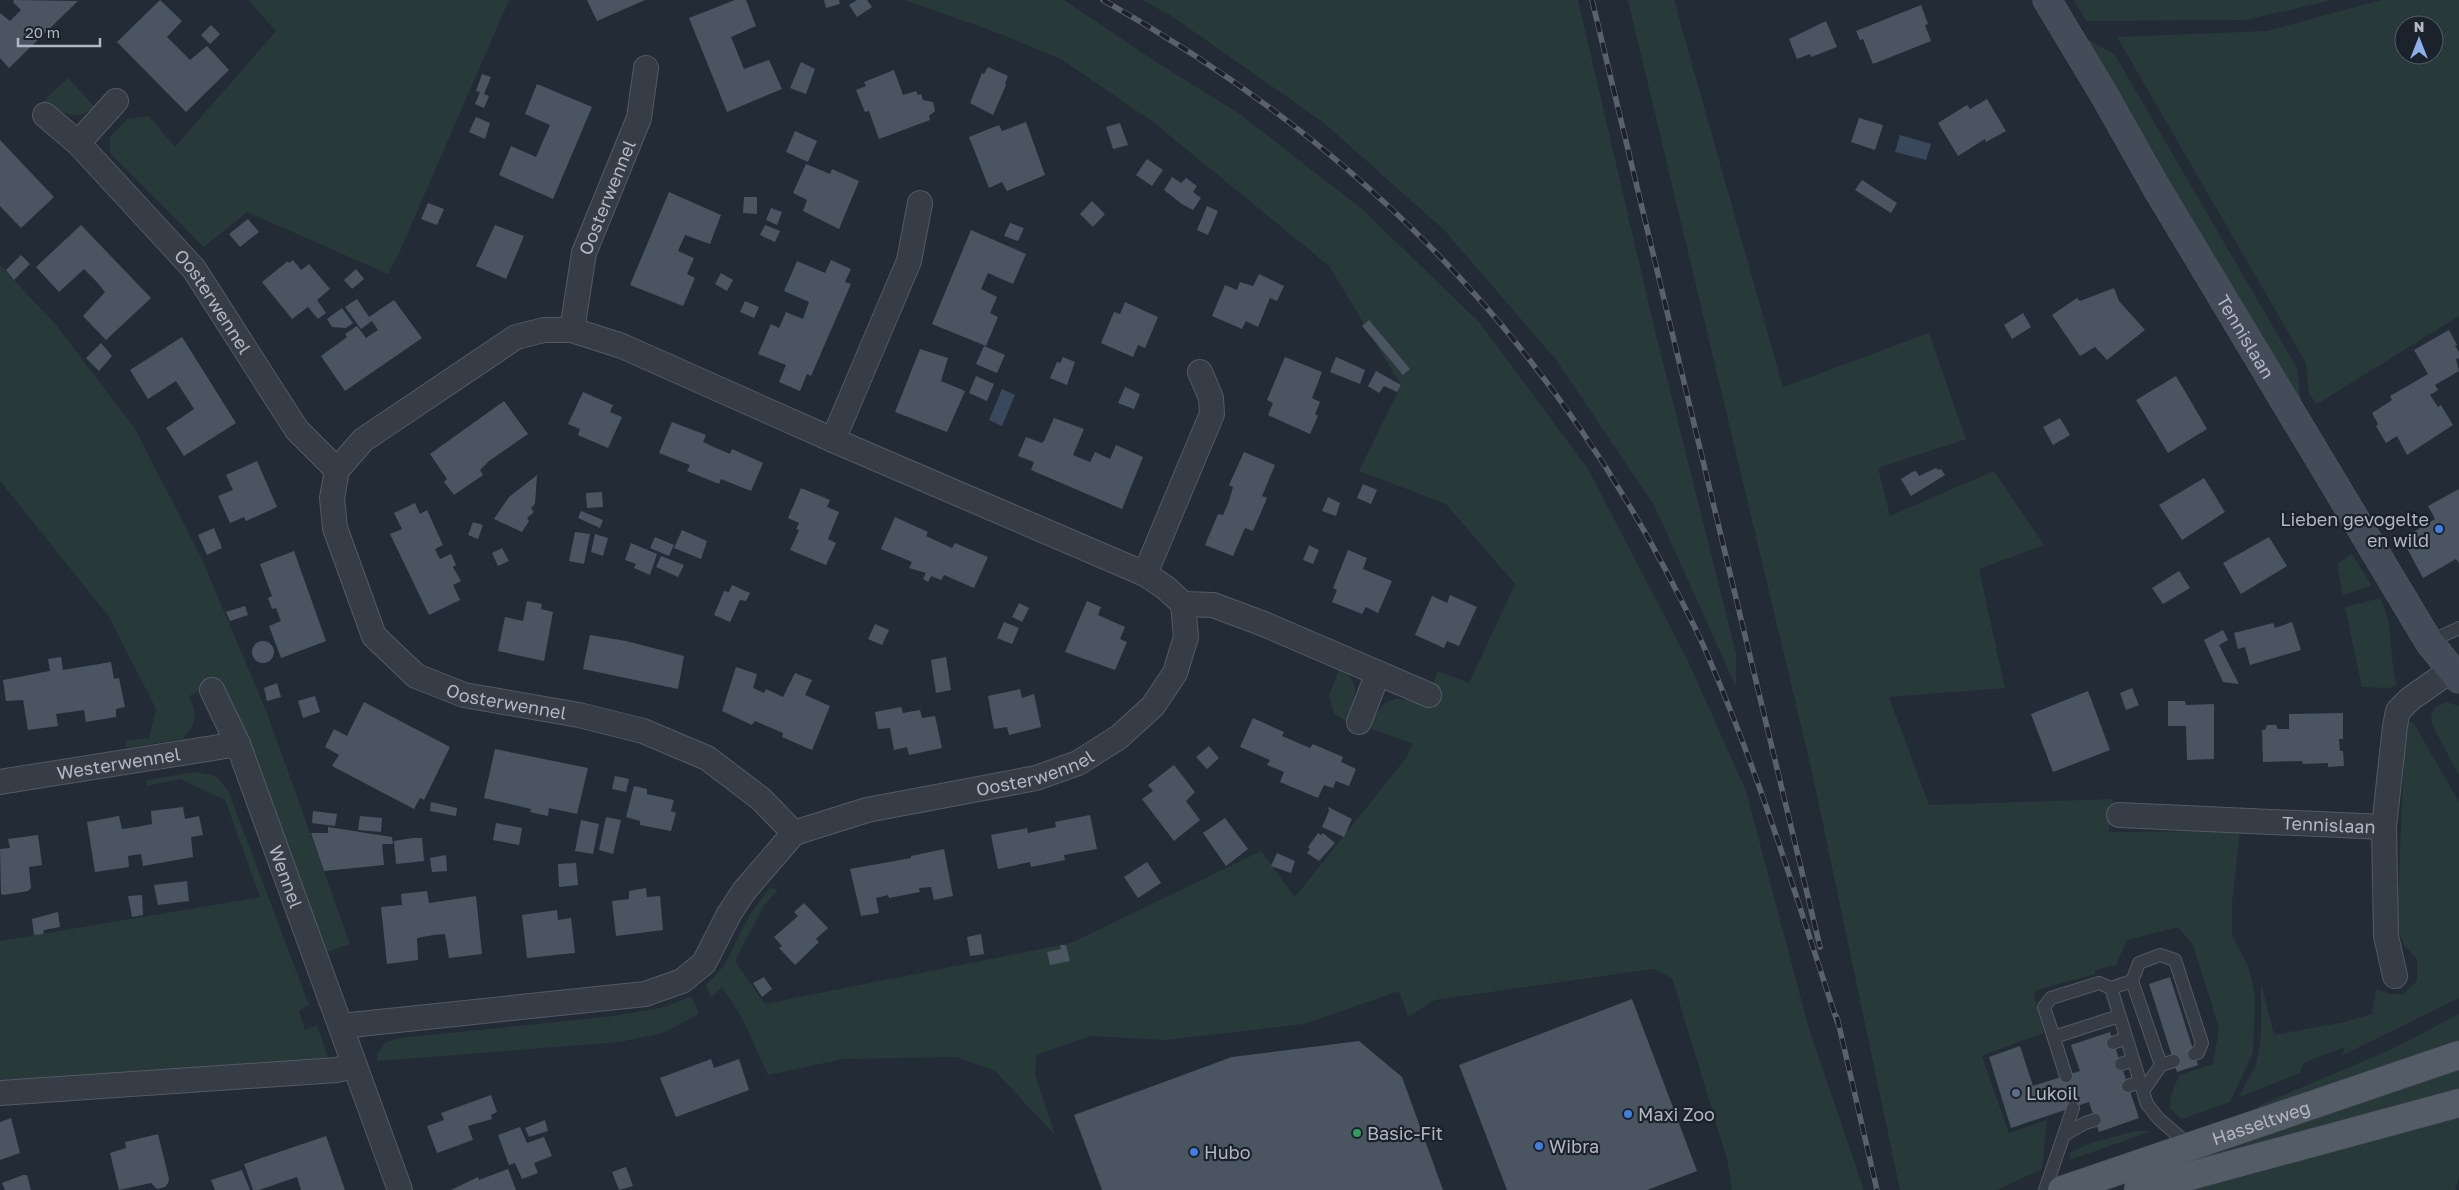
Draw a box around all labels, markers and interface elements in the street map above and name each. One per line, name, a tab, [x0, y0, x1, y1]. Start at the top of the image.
scale bar	[18, 15, 100, 47]
north arrow	[2394, 15, 2444, 65]
text: N	[2414, 18, 2424, 35]
text: 20 m	[25, 23, 60, 41]
street label: Oosterwennel	[573, 137, 640, 258]
street label: Oosterwennel	[170, 244, 256, 358]
street label: Tennislaan	[2212, 291, 2279, 382]
place label: Lieben gevogelte en wild	[2280, 508, 2429, 551]
marker: Lieben gevogelte en wild	[2433, 523, 2445, 535]
street label: Oosterwennel	[443, 678, 568, 724]
street label: Westerwennel	[55, 742, 182, 784]
street label: Oosterwennel	[974, 745, 1098, 800]
street label: Tennislaan	[2281, 811, 2376, 838]
street label: Wennel	[265, 842, 308, 911]
place label: Lukoil	[2026, 1082, 2078, 1104]
marker: Lukoil	[2010, 1087, 2022, 1099]
street label: Hasseltweg	[2209, 1096, 2313, 1149]
place label: Maxi Zoo	[1638, 1103, 1715, 1125]
marker: Maxi Zoo	[1622, 1108, 1634, 1120]
place label: Basic-Fit	[1367, 1122, 1443, 1144]
marker: Basic-Fit	[1351, 1127, 1363, 1139]
place label: Wibra	[1549, 1135, 1599, 1157]
marker: Wibra	[1533, 1140, 1545, 1152]
place label: Hubo	[1204, 1141, 1250, 1163]
marker: Hubo	[1188, 1146, 1200, 1158]

